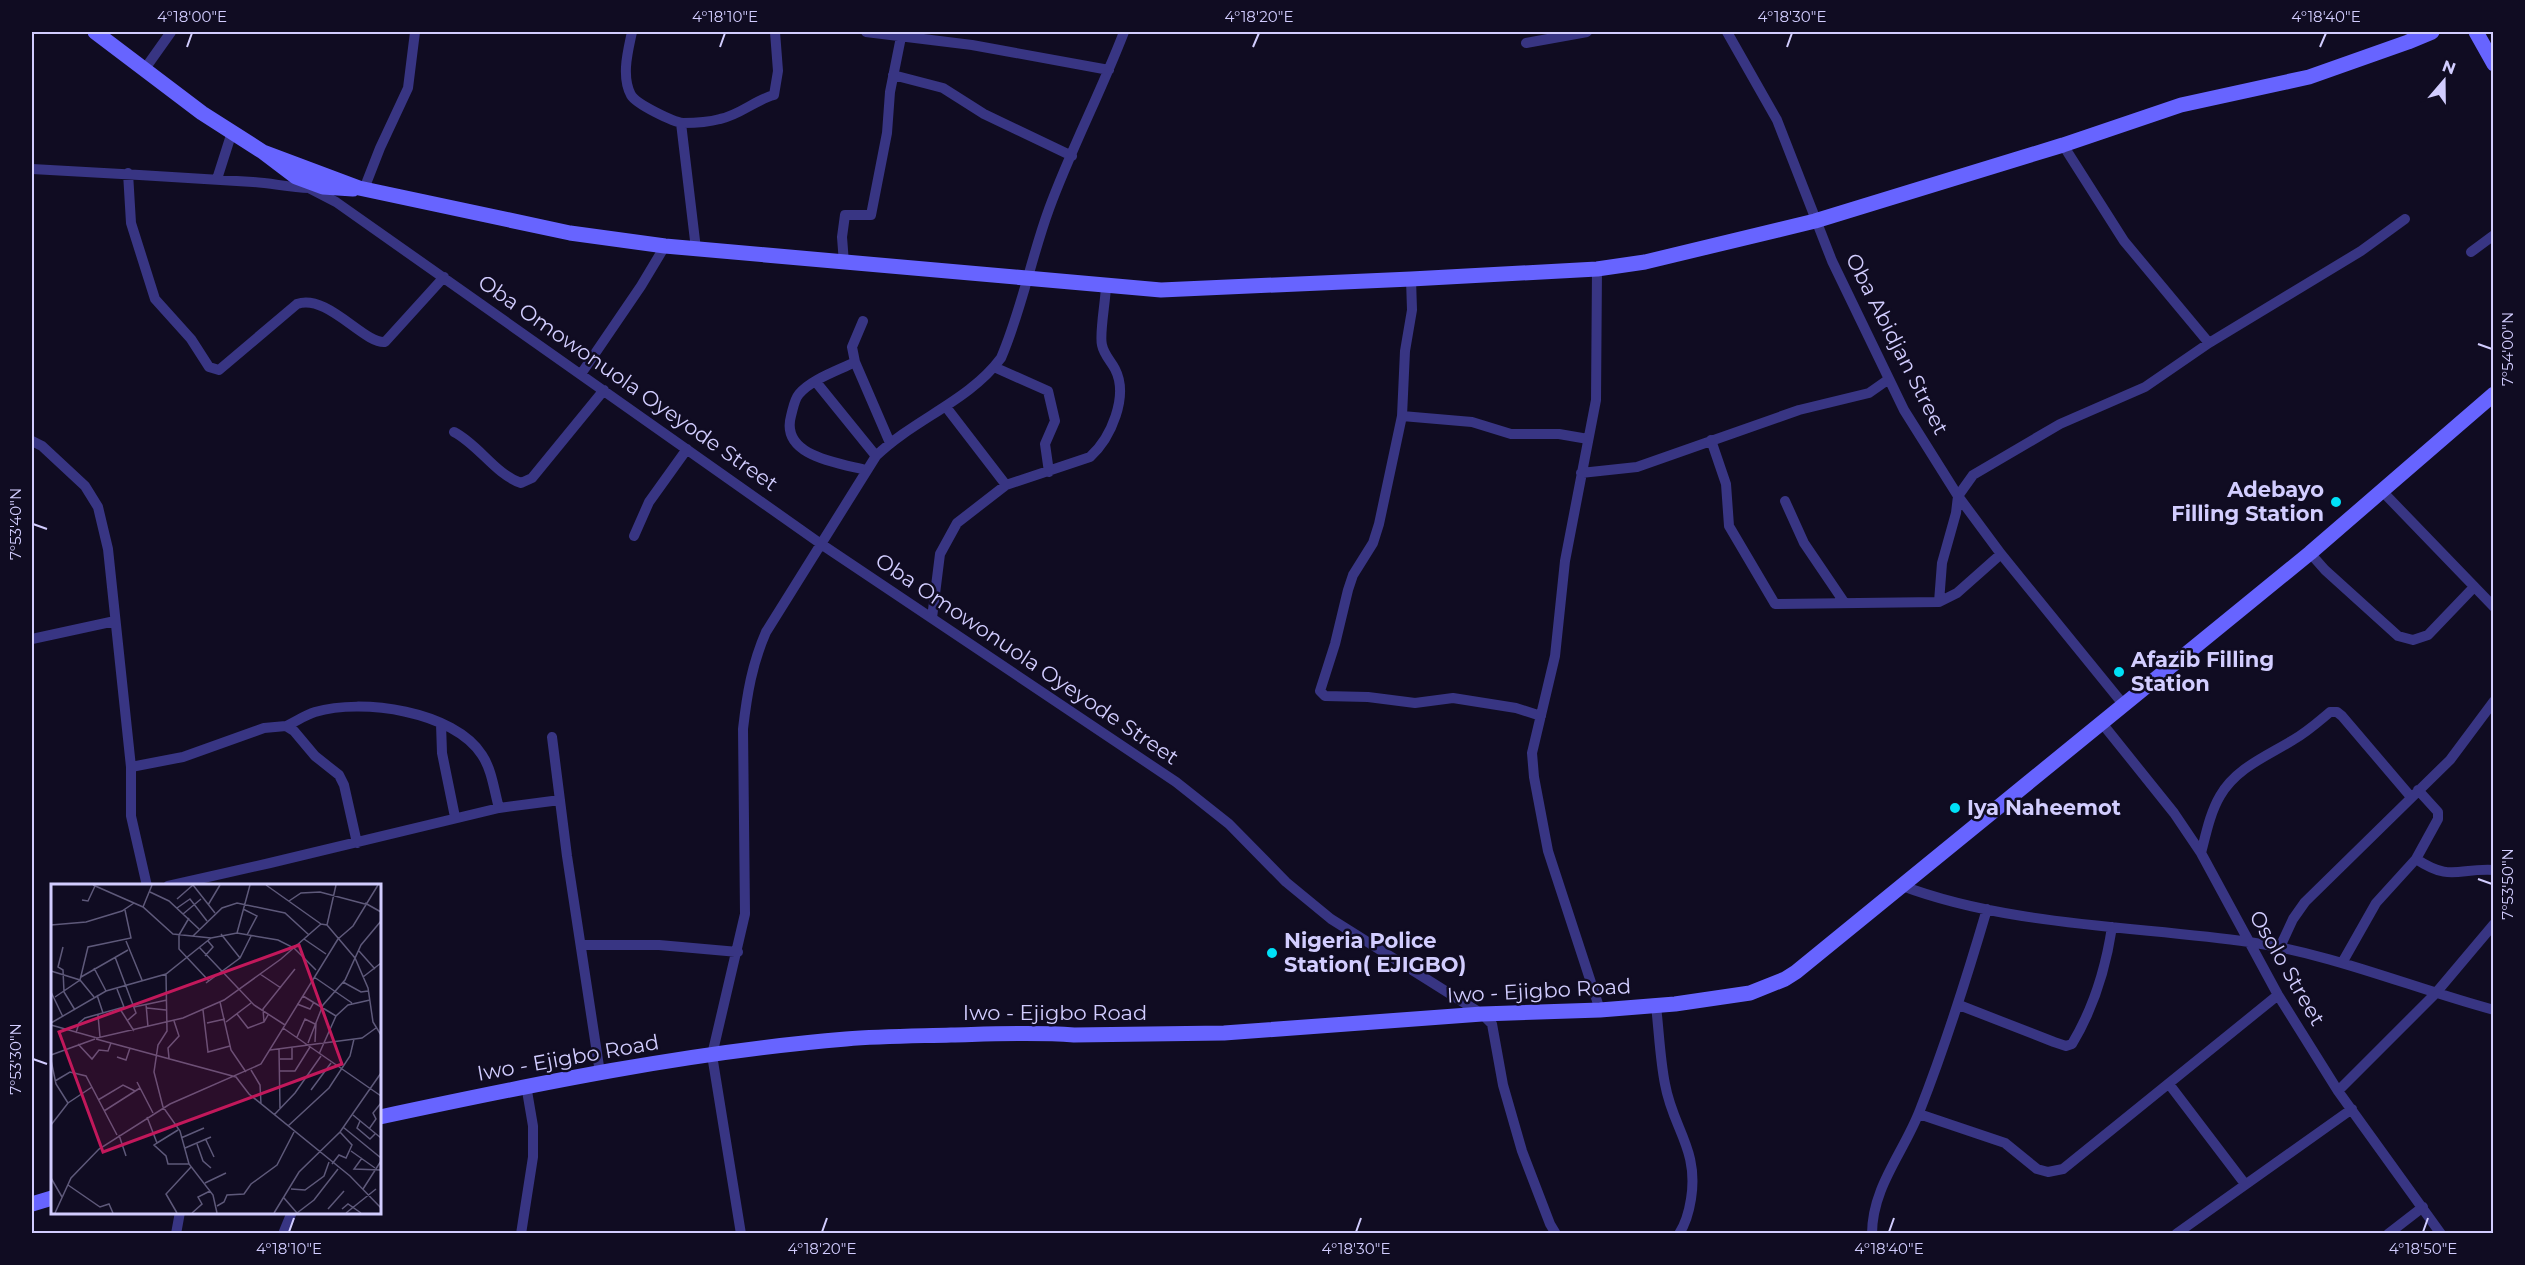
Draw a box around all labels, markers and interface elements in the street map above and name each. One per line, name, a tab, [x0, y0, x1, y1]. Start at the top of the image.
text: 4°18'00"E	[157, 7, 227, 26]
text: 4°18'10"E	[692, 7, 758, 26]
text: 4°18'20"E	[1225, 7, 1293, 26]
text: 4°18'30"E	[1758, 7, 1826, 26]
text: 4°18'40"E	[2291, 7, 2361, 26]
north arrow	[2414, 51, 2474, 111]
text: N	[2440, 56, 2458, 79]
street label: Oba Abidjan Street	[1841, 249, 1954, 439]
street label: Oba Omowonuola Oyeyode Street	[474, 269, 783, 496]
text: 7°54'00"N	[2498, 312, 2517, 386]
place label: Adebayo Filling Station	[2171, 477, 2324, 526]
text: 7°53'40"N	[6, 488, 25, 560]
marker: Adebayo Filling Station	[2329, 495, 2343, 509]
street label: Oba Omowonuola Oyeyode Street	[871, 548, 1184, 770]
place label: Afazib Filling Station	[2130, 647, 2274, 696]
marker: Afazib Filling Station	[2112, 665, 2126, 679]
place label: Iya Naheemot	[1967, 795, 2121, 820]
marker: Iya Naheemot	[1948, 801, 1962, 815]
text: 7°53'50"N	[2498, 848, 2517, 920]
inset map	[51, 884, 381, 1214]
street label: Osolo Street	[2244, 906, 2330, 1030]
place label: Nigeria Police Station( EJIGBO)	[1284, 928, 1466, 977]
marker: Nigeria Police Station( EJIGBO)	[1265, 946, 1279, 960]
street label: Iwo - Ejigbo Road	[1446, 973, 1632, 1008]
street label: Iwo - Ejigbo Road	[963, 1000, 1147, 1025]
text: 7°53'30"N	[6, 1023, 25, 1095]
street label: Iwo - Ejigbo Road	[475, 1029, 661, 1086]
text: 4°18'10"E	[256, 1239, 322, 1258]
text: 4°18'20"E	[788, 1239, 856, 1258]
text: 4°18'30"E	[1322, 1239, 1390, 1258]
text: 4°18'40"E	[1854, 1239, 1924, 1258]
text: 4°18'50"E	[2389, 1239, 2457, 1258]

